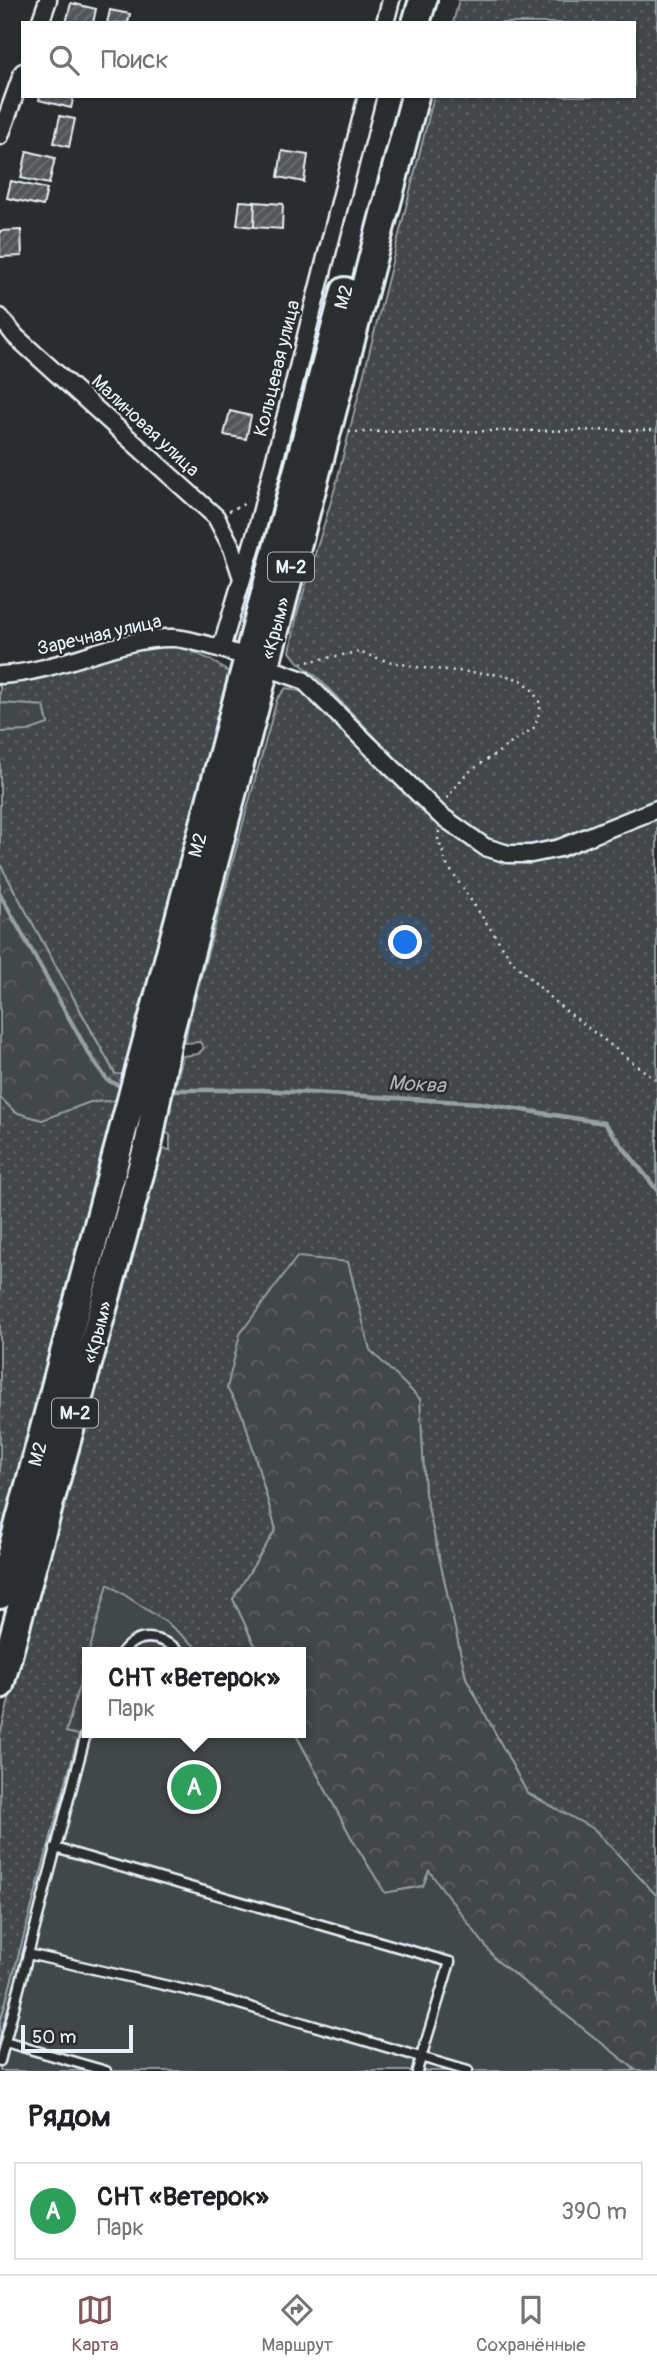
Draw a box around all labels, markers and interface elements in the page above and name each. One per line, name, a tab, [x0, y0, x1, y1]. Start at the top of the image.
search box	[21, 21, 636, 98]
icon: search	[45, 41, 83, 79]
text: Поиск	[101, 44, 169, 76]
street label: М2	[329, 282, 359, 312]
street label: Кольцевая улица	[248, 297, 306, 439]
street label: Малиновая улица	[86, 369, 205, 482]
road number: М-2	[268, 552, 314, 582]
street label: «Крым»	[256, 594, 296, 662]
street label: Заречная улица	[35, 609, 164, 661]
street label: М2	[183, 830, 213, 860]
your location	[388, 925, 422, 959]
water label: Моква	[388, 1070, 448, 1100]
street label: «Крым»	[78, 1298, 118, 1366]
road number: М-2	[52, 1398, 98, 1428]
street label: М2	[23, 1439, 53, 1469]
popup	[82, 1647, 306, 1738]
text: СНТ «Ветерок»	[108, 1662, 280, 1694]
text: Парк	[108, 1694, 155, 1723]
pin: A	[171, 1761, 217, 1813]
scale bar	[21, 2022, 133, 2054]
text: 50 m	[32, 2025, 76, 2049]
text: Рядом	[28, 2098, 111, 2135]
text: СНТ «Ветерок»	[97, 2181, 269, 2213]
text: A	[46, 2197, 60, 2226]
text: 390 m	[561, 2197, 627, 2226]
text: Парк	[97, 2213, 144, 2242]
tab: Карта	[71, 2291, 119, 2357]
tab: Маршрут	[262, 2291, 333, 2357]
tab: Сохранённые	[476, 2291, 586, 2357]

